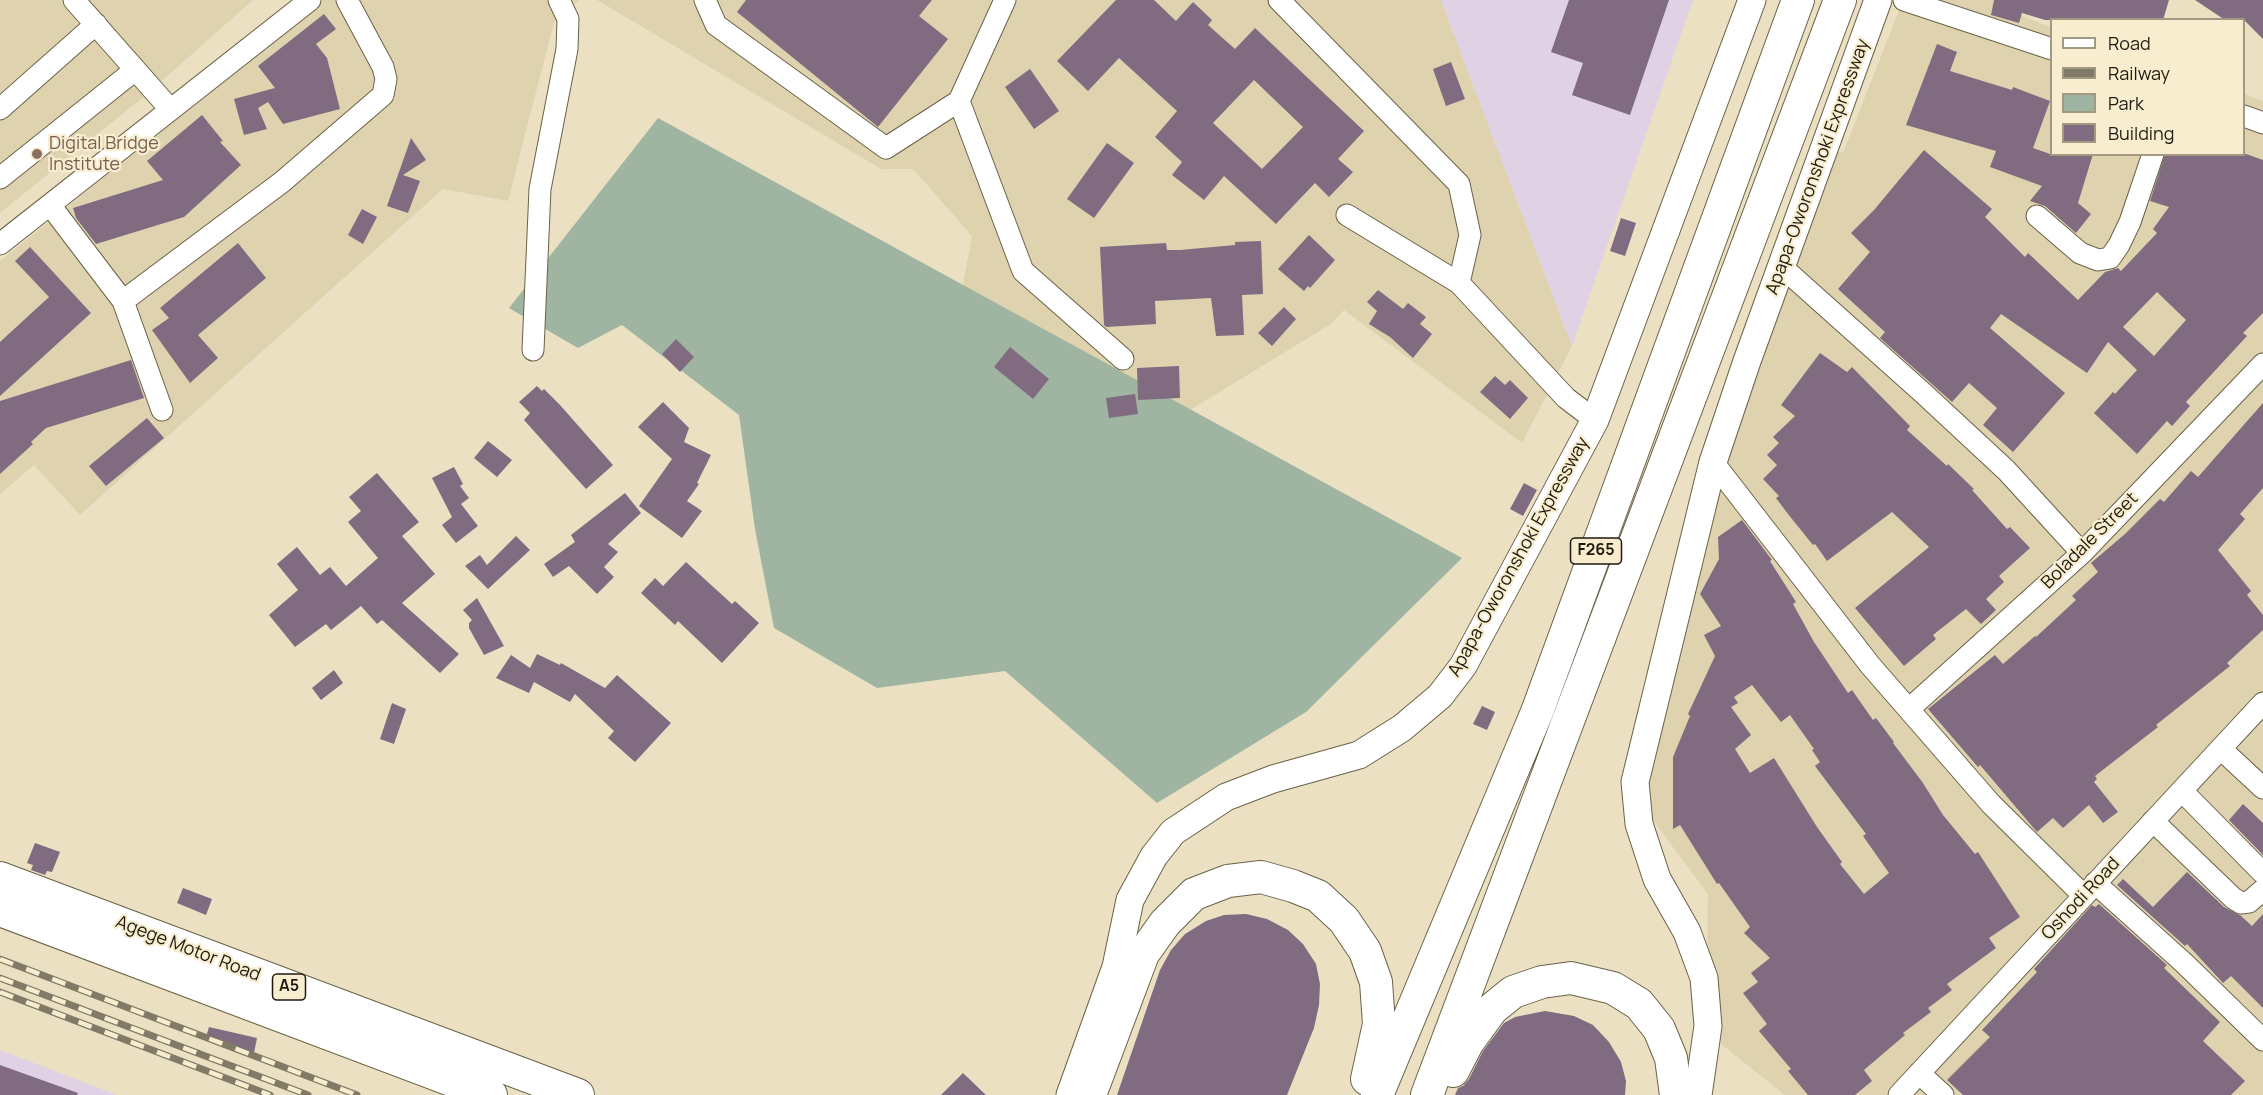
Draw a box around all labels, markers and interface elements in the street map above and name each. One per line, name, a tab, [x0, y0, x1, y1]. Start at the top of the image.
legend	[2050, 18, 2245, 156]
text: Road	[2108, 31, 2151, 55]
street label: Apapa-Oworonshoki Expressway	[1762, 36, 1874, 298]
text: Railway	[2108, 61, 2170, 85]
text: Park	[2108, 91, 2144, 115]
text: Building	[2108, 121, 2174, 145]
place label: Digital Bridge Institute	[49, 133, 159, 176]
marker: Digital Bridge Institute	[30, 147, 44, 161]
street label: Apapa-Oworonshoki Expressway	[1444, 433, 1594, 681]
street label: Boladale Street	[2037, 488, 2143, 594]
road number: F265	[1570, 538, 1622, 564]
street label: Oshodi Road	[2037, 853, 2125, 945]
street label: Agege Motor Road	[113, 911, 263, 987]
road number: A5	[272, 974, 306, 1000]

